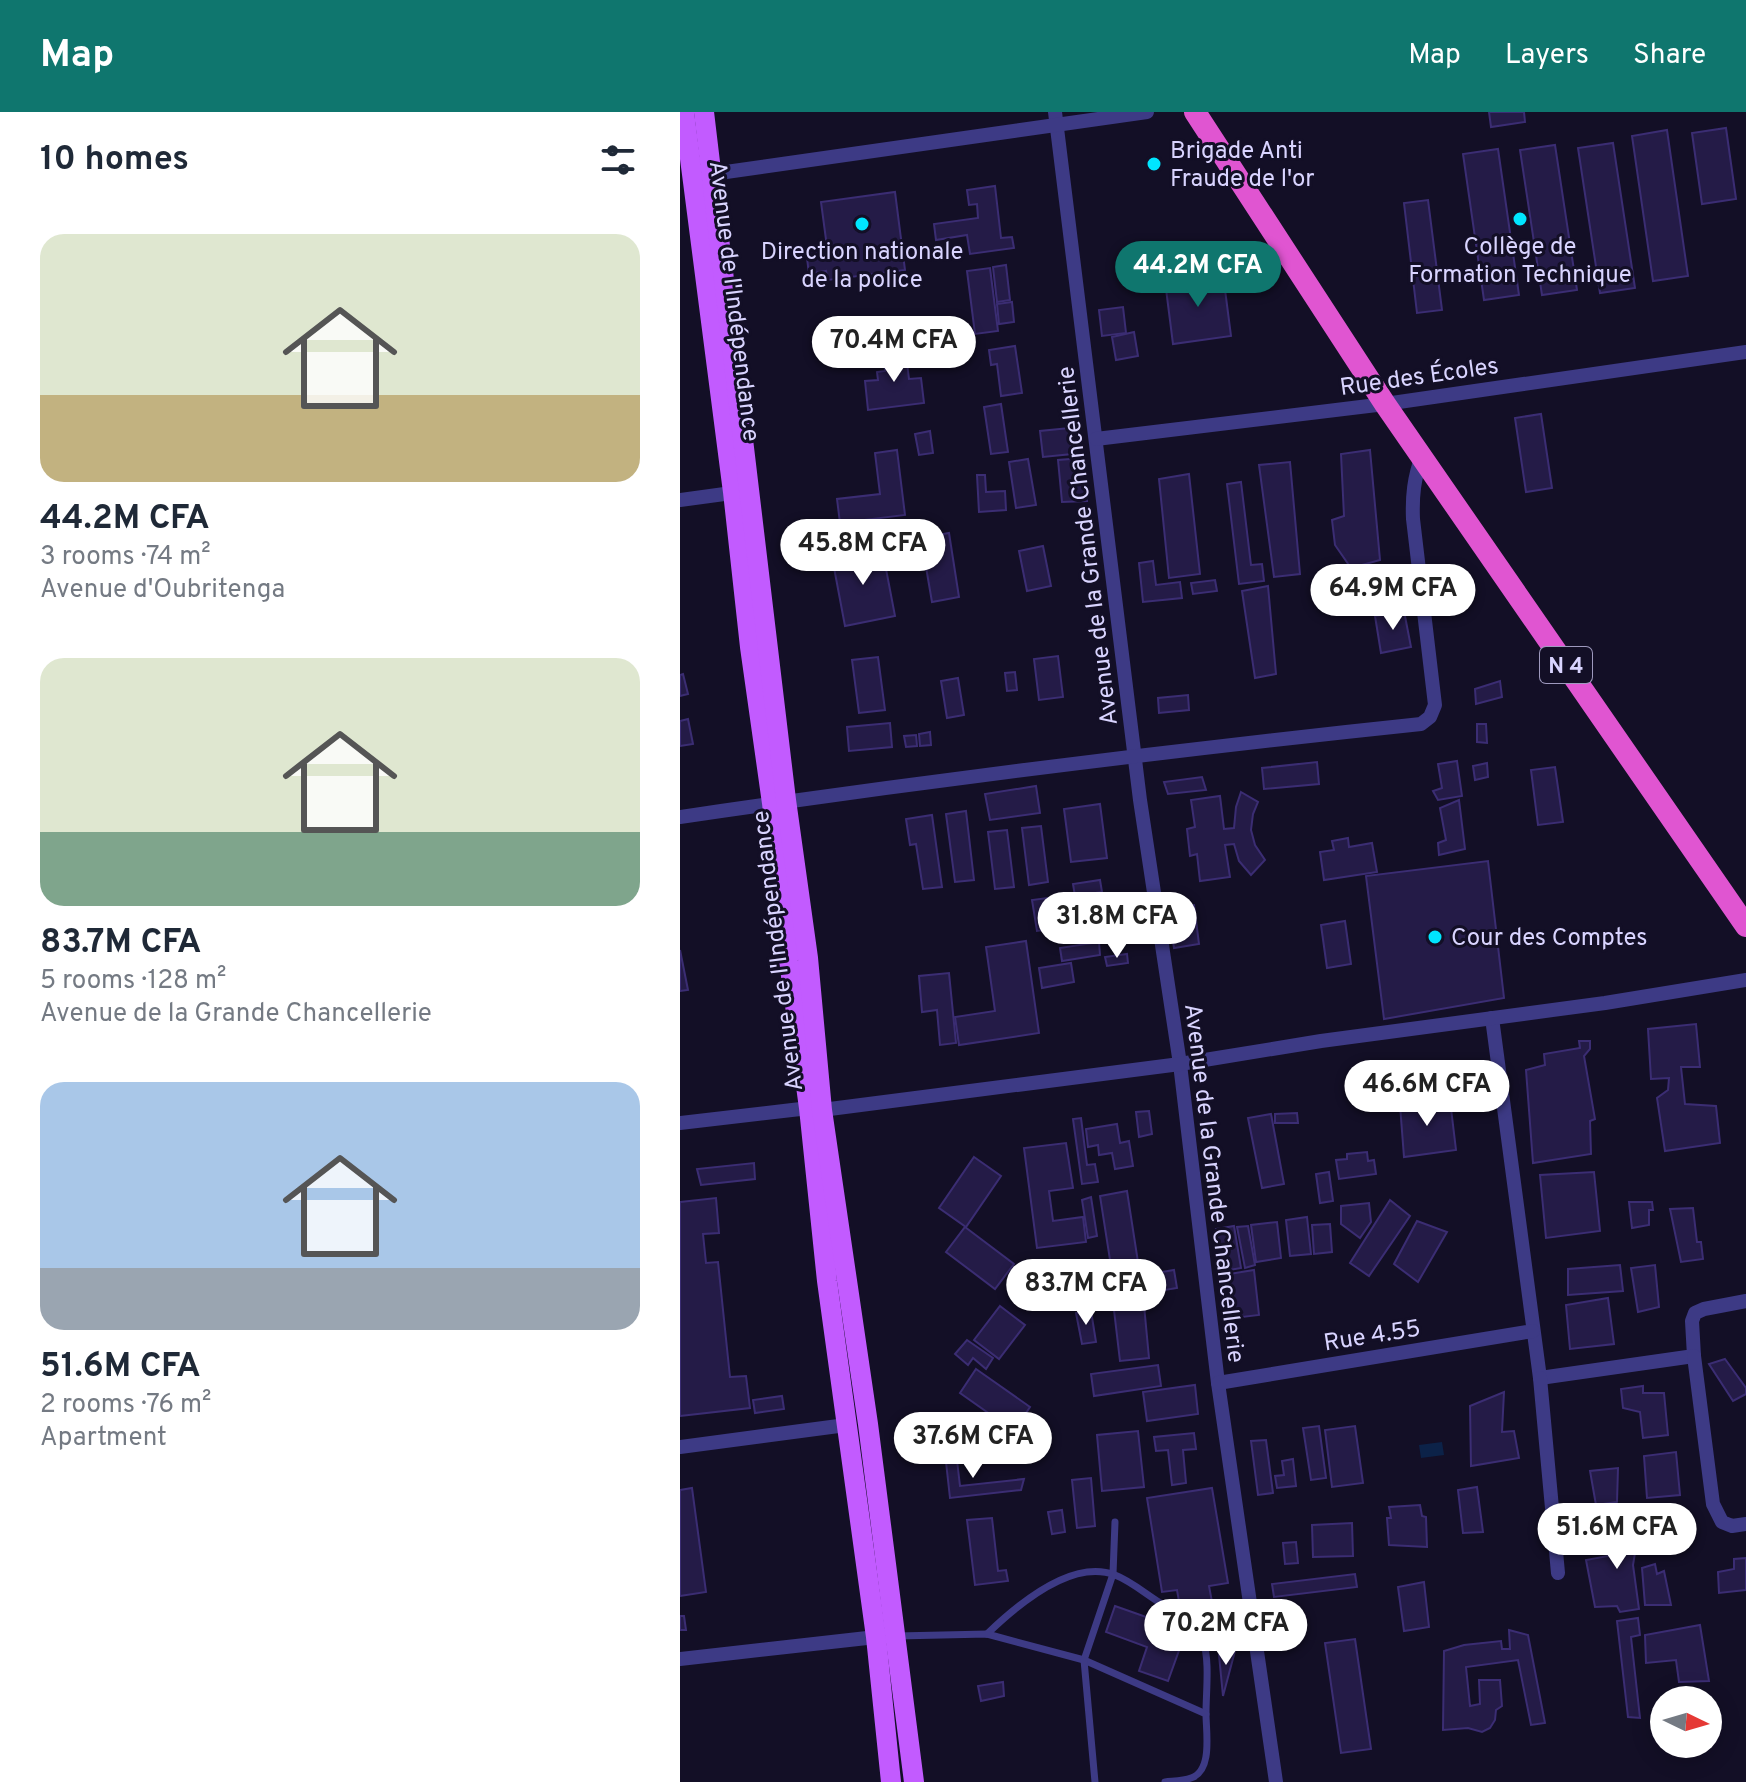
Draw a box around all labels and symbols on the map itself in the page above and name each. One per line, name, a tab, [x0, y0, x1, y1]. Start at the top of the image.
place label: Brigade Anti Fraude de l'or	[1170, 137, 1315, 195]
marker: Brigade Anti Fraude de l'or	[1145, 155, 1163, 173]
street label: Avenue de l'Indépendance	[701, 159, 765, 443]
marker: Collège de Formation Technique	[1511, 210, 1529, 228]
marker: Direction nationale de la police	[853, 215, 871, 233]
place label: Collège de Formation Technique	[1408, 233, 1632, 291]
place label: Direction nationale de la police	[761, 238, 963, 296]
pin: 44.2M CFA	[1106, 241, 1290, 309]
pin: 70.4M CFA	[802, 316, 986, 384]
street label: Rue des Écoles	[1338, 350, 1501, 404]
street label: Avenue de la Grande Chancellerie	[1052, 364, 1126, 727]
pin: 45.8M CFA	[771, 519, 955, 587]
pin: 64.9M CFA	[1301, 564, 1485, 632]
road number: N 4	[1540, 647, 1592, 683]
street label: Avenue de l'Indépendance	[747, 809, 811, 1093]
pin: 31.8M CFA	[1025, 892, 1209, 960]
place label: Cour des Comptes	[1451, 924, 1647, 954]
marker: Cour des Comptes	[1426, 928, 1444, 946]
street label: Avenue de la Grande Chancellerie	[1176, 1002, 1250, 1365]
pin: 46.6M CFA	[1335, 1060, 1519, 1128]
pin: 83.7M CFA	[994, 1259, 1178, 1327]
street label: Rue 4.55	[1322, 1315, 1423, 1359]
pin: 37.6M CFA	[881, 1412, 1065, 1480]
pin: 51.6M CFA	[1525, 1503, 1709, 1571]
pin: 70.2M CFA	[1134, 1599, 1318, 1667]
north arrow	[1650, 1686, 1722, 1758]

